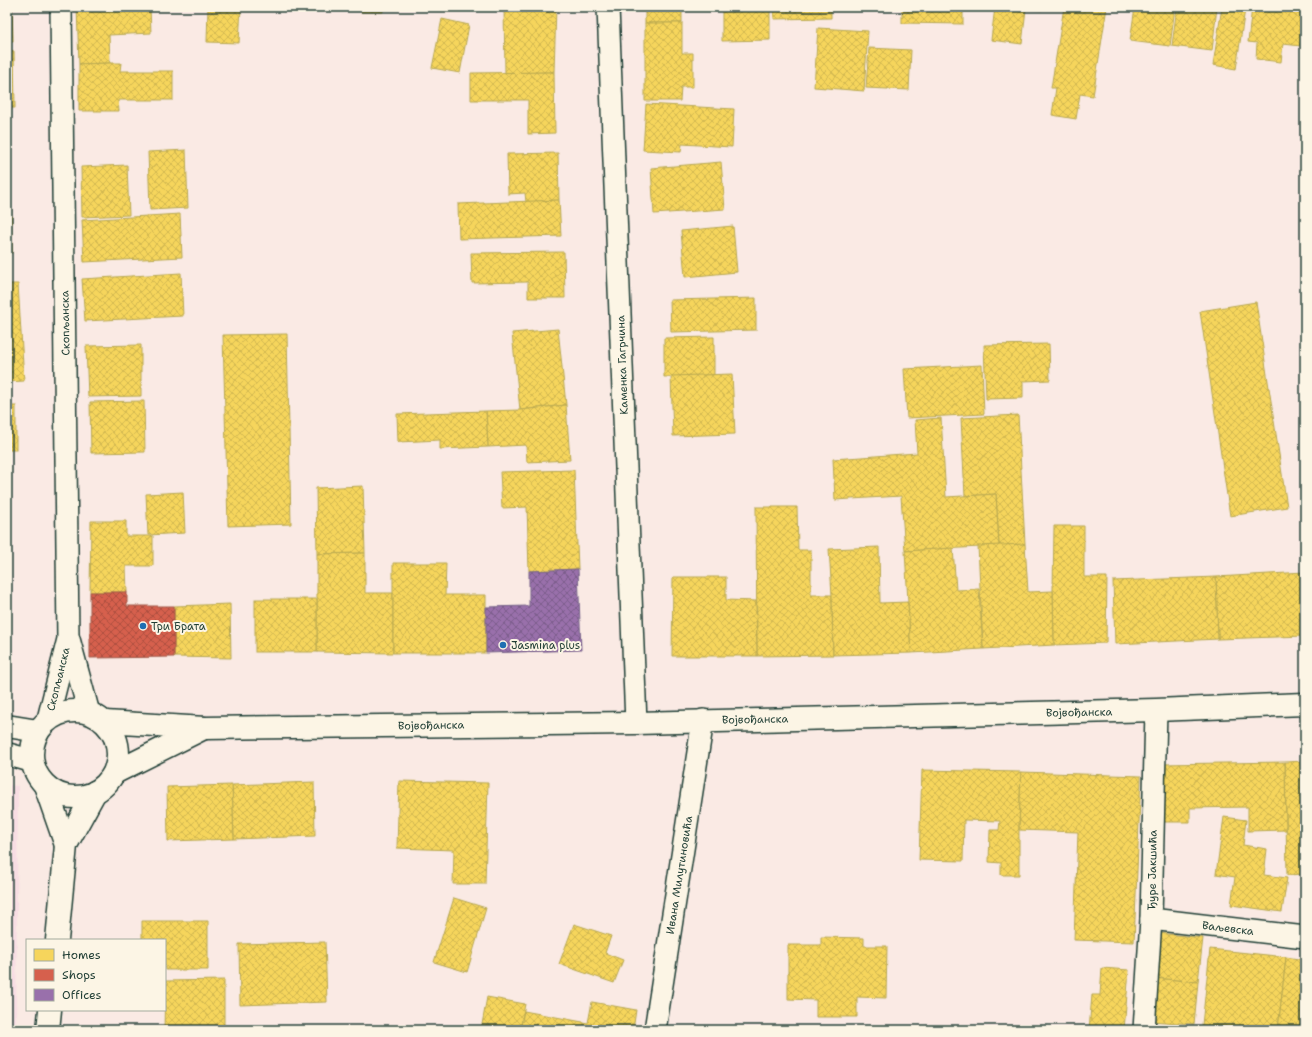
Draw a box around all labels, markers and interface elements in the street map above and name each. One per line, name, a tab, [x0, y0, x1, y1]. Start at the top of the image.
street label: Скопљанска	[57, 290, 74, 356]
street label: Каменка Гагрчина	[613, 315, 632, 415]
place label: Три Брата	[151, 619, 206, 634]
marker: Три Брата	[138, 621, 148, 631]
place label: Jasmina plus	[511, 638, 580, 653]
marker: Jasmina plus	[498, 640, 508, 650]
street label: Скопљанска	[43, 646, 74, 712]
street label: Војвођанска	[1046, 704, 1112, 721]
street label: Војвођанска	[722, 711, 788, 728]
street label: Војвођанска	[398, 717, 464, 734]
street label: Ивана Милутиновића	[663, 815, 696, 935]
street label: Ђуре Јакшића	[1144, 830, 1161, 910]
street label: Ваљевска	[1201, 918, 1255, 939]
legend	[26, 939, 166, 1011]
text: Homes	[62, 947, 101, 963]
text: Shops	[62, 967, 96, 983]
text: Offices	[62, 987, 102, 1003]

